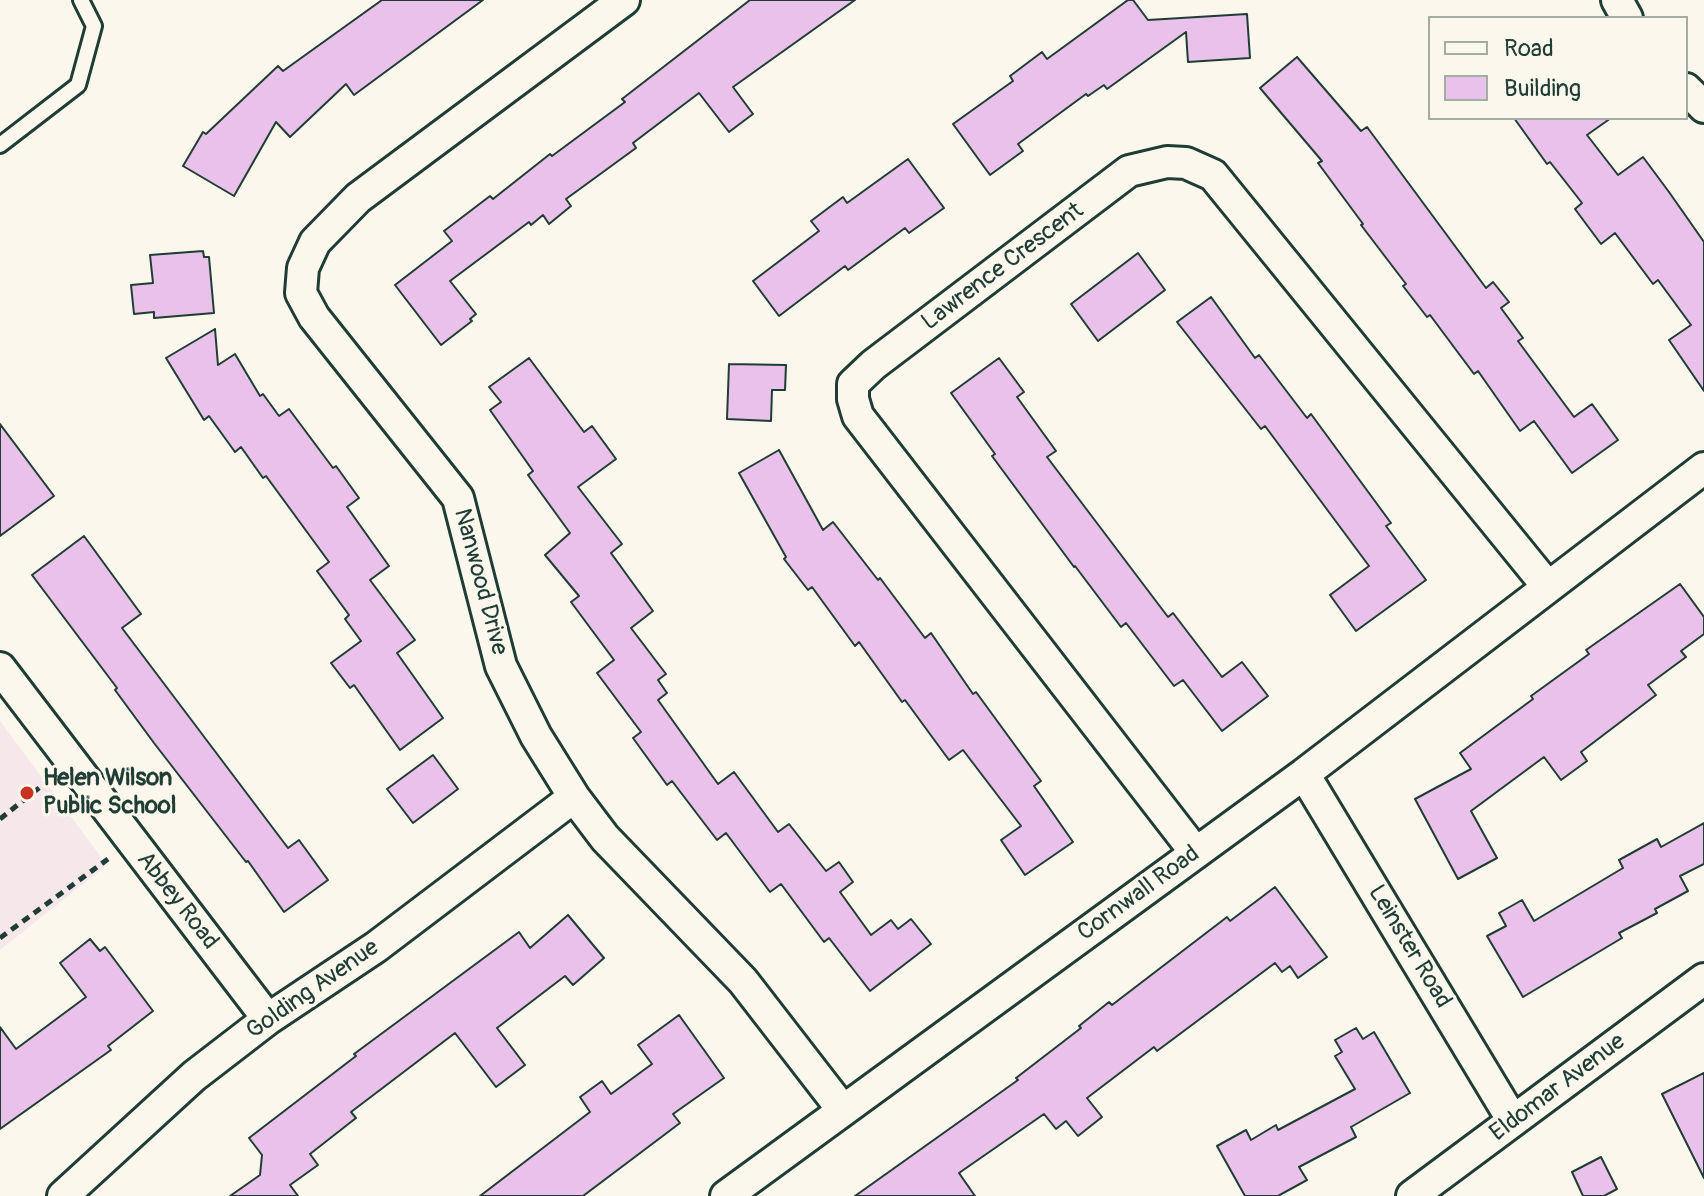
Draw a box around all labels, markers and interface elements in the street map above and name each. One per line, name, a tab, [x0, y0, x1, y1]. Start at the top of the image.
legend	[1428, 16, 1688, 120]
text: Road	[1504, 34, 1554, 63]
text: Building	[1504, 74, 1581, 103]
street label: Lawrence Crescent	[916, 197, 1090, 337]
street label: Nanwood Drive	[447, 506, 513, 658]
place label: Helen Wilson Public School	[43, 765, 176, 821]
marker: Helen Wilson Public School	[18, 784, 36, 802]
street label: Cornwall Road	[1072, 840, 1206, 948]
street label: Abbey Road	[130, 846, 224, 956]
street label: Leinster Road	[1361, 880, 1457, 1014]
street label: Golding Avenue	[241, 934, 385, 1046]
street label: Eldomar Avenue	[1485, 1028, 1631, 1148]

